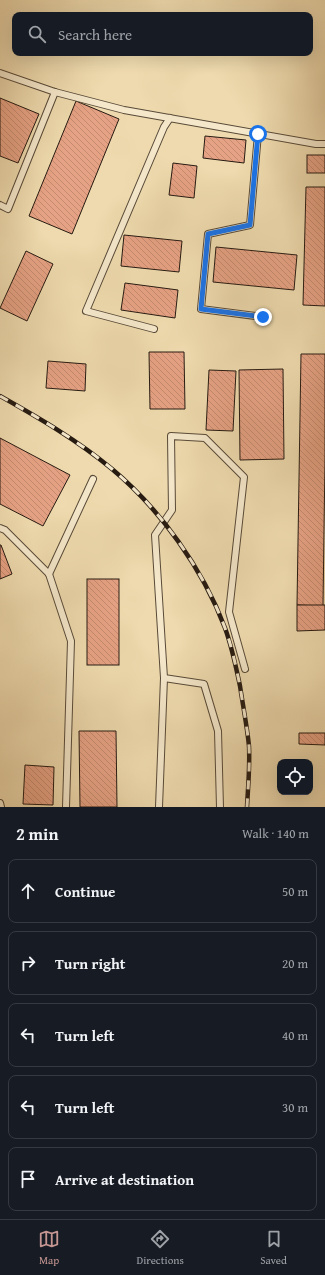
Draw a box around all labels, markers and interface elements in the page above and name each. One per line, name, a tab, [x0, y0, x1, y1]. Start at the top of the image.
search box	[12, 12, 313, 56]
icon: search	[26, 23, 48, 45]
text: Search here	[58, 24, 132, 45]
route start	[249, 125, 267, 143]
route end	[254, 308, 272, 326]
map controls	[277, 759, 313, 795]
button: locate	[277, 759, 313, 795]
text: 2 min	[16, 821, 58, 846]
text: Walk · 140 m	[242, 824, 309, 843]
icon: ahead	[17, 880, 39, 902]
text: Continue	[55, 881, 116, 902]
text: 50 m	[282, 882, 308, 901]
icon: right	[17, 952, 39, 974]
text: Turn right	[55, 953, 126, 974]
text: 20 m	[282, 954, 308, 973]
icon: left	[17, 1024, 39, 1046]
text: Turn left	[55, 1025, 114, 1046]
text: 40 m	[282, 1026, 308, 1045]
icon: left	[17, 1096, 39, 1118]
text: Turn left	[55, 1097, 114, 1118]
text: 30 m	[282, 1098, 308, 1117]
icon: arrive	[17, 1168, 39, 1190]
text: Arrive at destination	[55, 1169, 194, 1190]
tab: Map	[38, 1228, 60, 1268]
tab: Directions	[137, 1228, 184, 1268]
tab: Saved	[260, 1228, 287, 1268]

